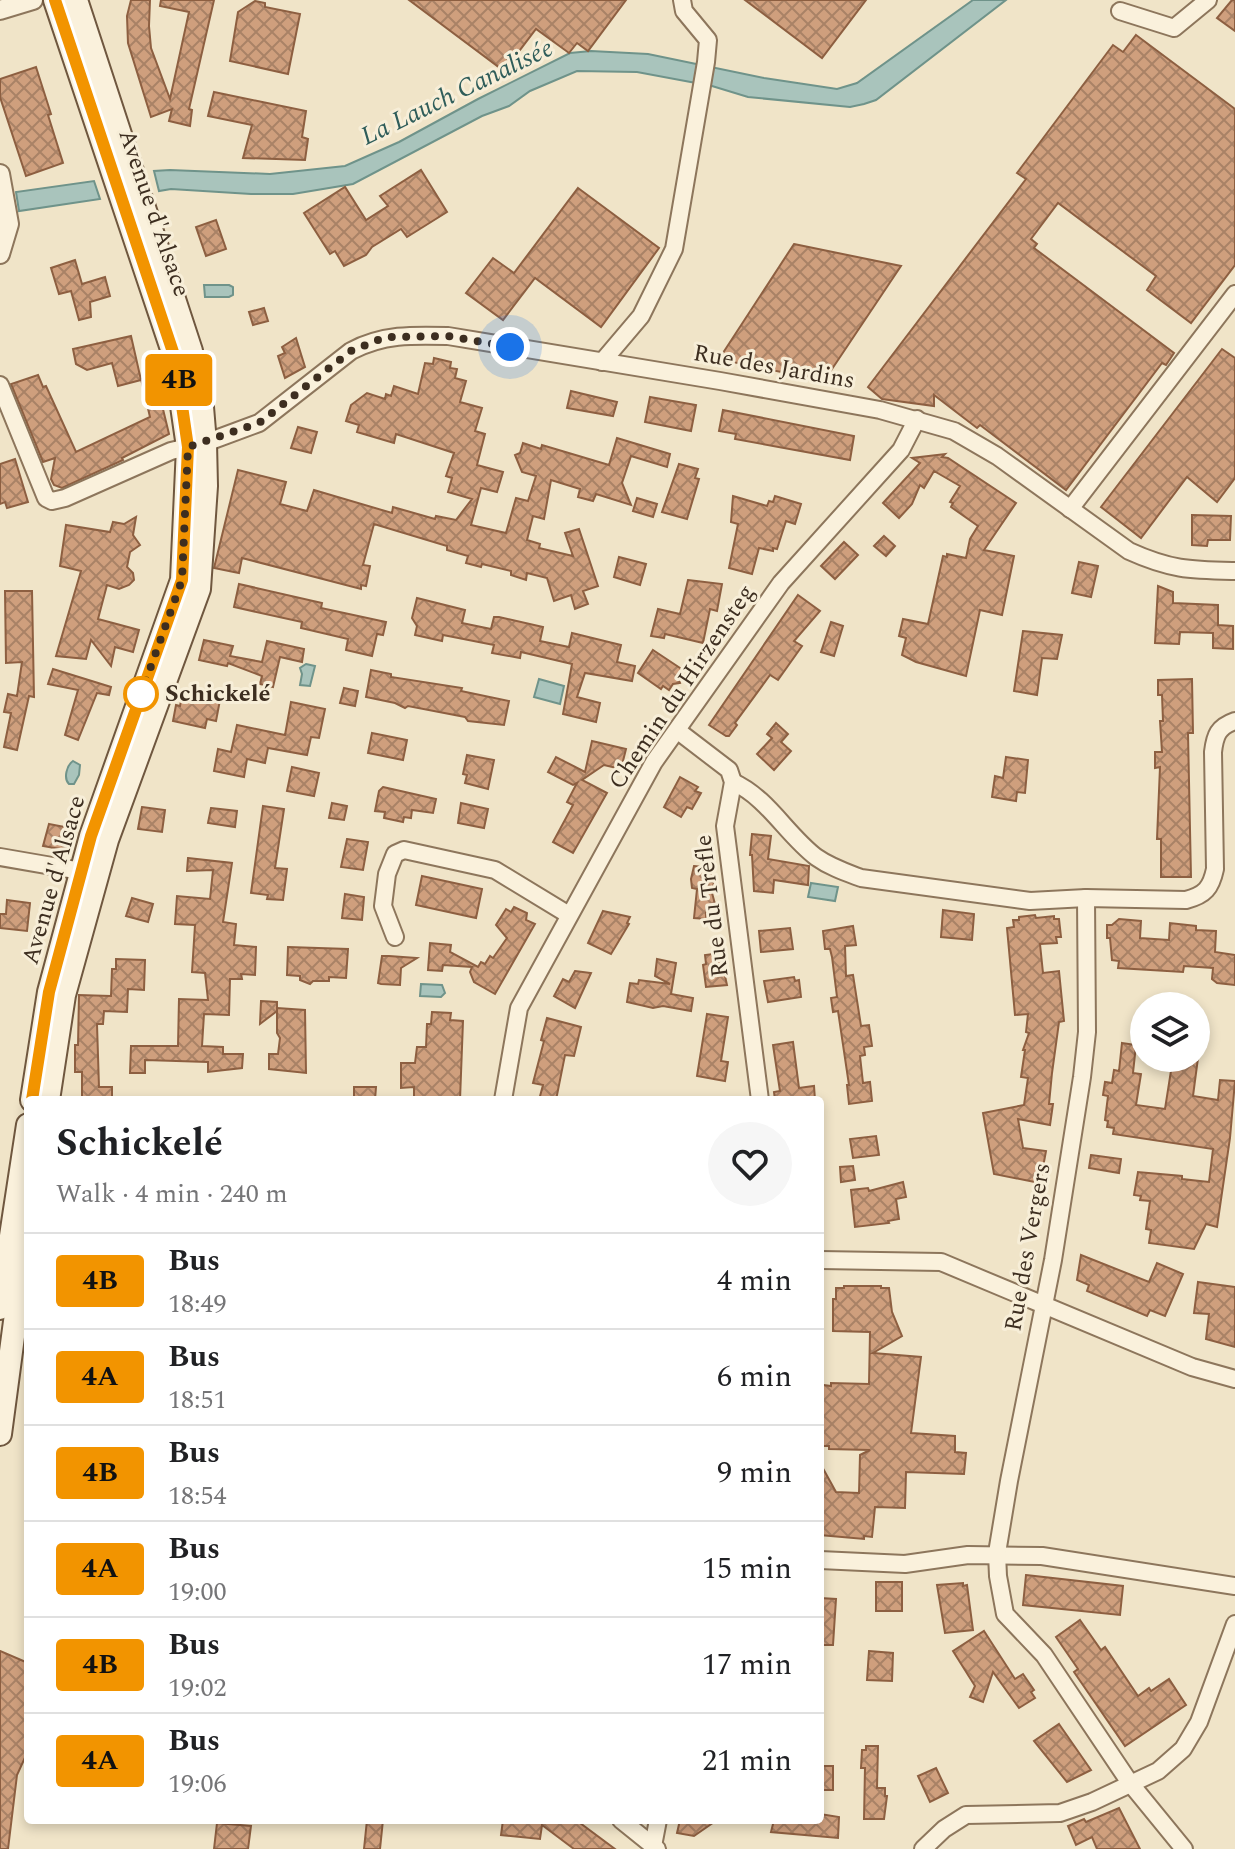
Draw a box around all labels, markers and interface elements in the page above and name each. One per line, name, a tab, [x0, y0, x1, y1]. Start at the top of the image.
water label: La Lauch Canalisée	[354, 28, 560, 156]
street label: Avenue d'Alsace	[109, 125, 199, 301]
your location	[490, 327, 530, 367]
street label: Rue des Jardins	[690, 335, 858, 399]
line badge: 4B	[143, 354, 215, 406]
text: 4B	[161, 358, 197, 401]
street label: Chemin du Hirzensteg	[600, 577, 764, 797]
place label: Schickelé	[165, 676, 271, 712]
marker: Schickelé	[124, 677, 158, 711]
street label: Avenue d'Alsace	[13, 791, 95, 969]
street label: Rue du Trèfle	[685, 833, 739, 979]
map controls	[1130, 992, 1210, 1072]
button: layers	[1130, 992, 1210, 1072]
text: Schickelé	[56, 1115, 223, 1173]
button: heart	[708, 1122, 792, 1206]
street label: Rue des Vergers	[995, 1160, 1061, 1334]
text: Walk · 4 min · 240 m	[56, 1174, 288, 1214]
text: Bus	[168, 1238, 220, 1284]
text: 4 min	[717, 1258, 792, 1304]
text: 4B	[82, 1259, 118, 1302]
text: 18:49	[168, 1284, 227, 1324]
text: Bus	[168, 1334, 220, 1380]
text: 6 min	[717, 1354, 792, 1400]
text: 4A	[81, 1355, 119, 1398]
text: 18:51	[168, 1380, 227, 1420]
text: Bus	[168, 1430, 220, 1476]
text: 9 min	[717, 1450, 792, 1496]
text: 4B	[82, 1451, 118, 1494]
text: 18:54	[168, 1476, 227, 1516]
text: Bus	[168, 1526, 220, 1572]
text: 15 min	[702, 1546, 792, 1592]
text: 4A	[81, 1547, 119, 1590]
text: 19:00	[168, 1572, 227, 1612]
text: Bus	[168, 1622, 220, 1668]
text: 17 min	[702, 1642, 792, 1688]
text: 4B	[82, 1643, 118, 1686]
text: 19:02	[168, 1668, 227, 1708]
text: Bus	[168, 1718, 220, 1764]
text: 21 min	[702, 1738, 792, 1784]
text: 4A	[81, 1739, 119, 1782]
text: 19:06	[168, 1764, 227, 1804]

